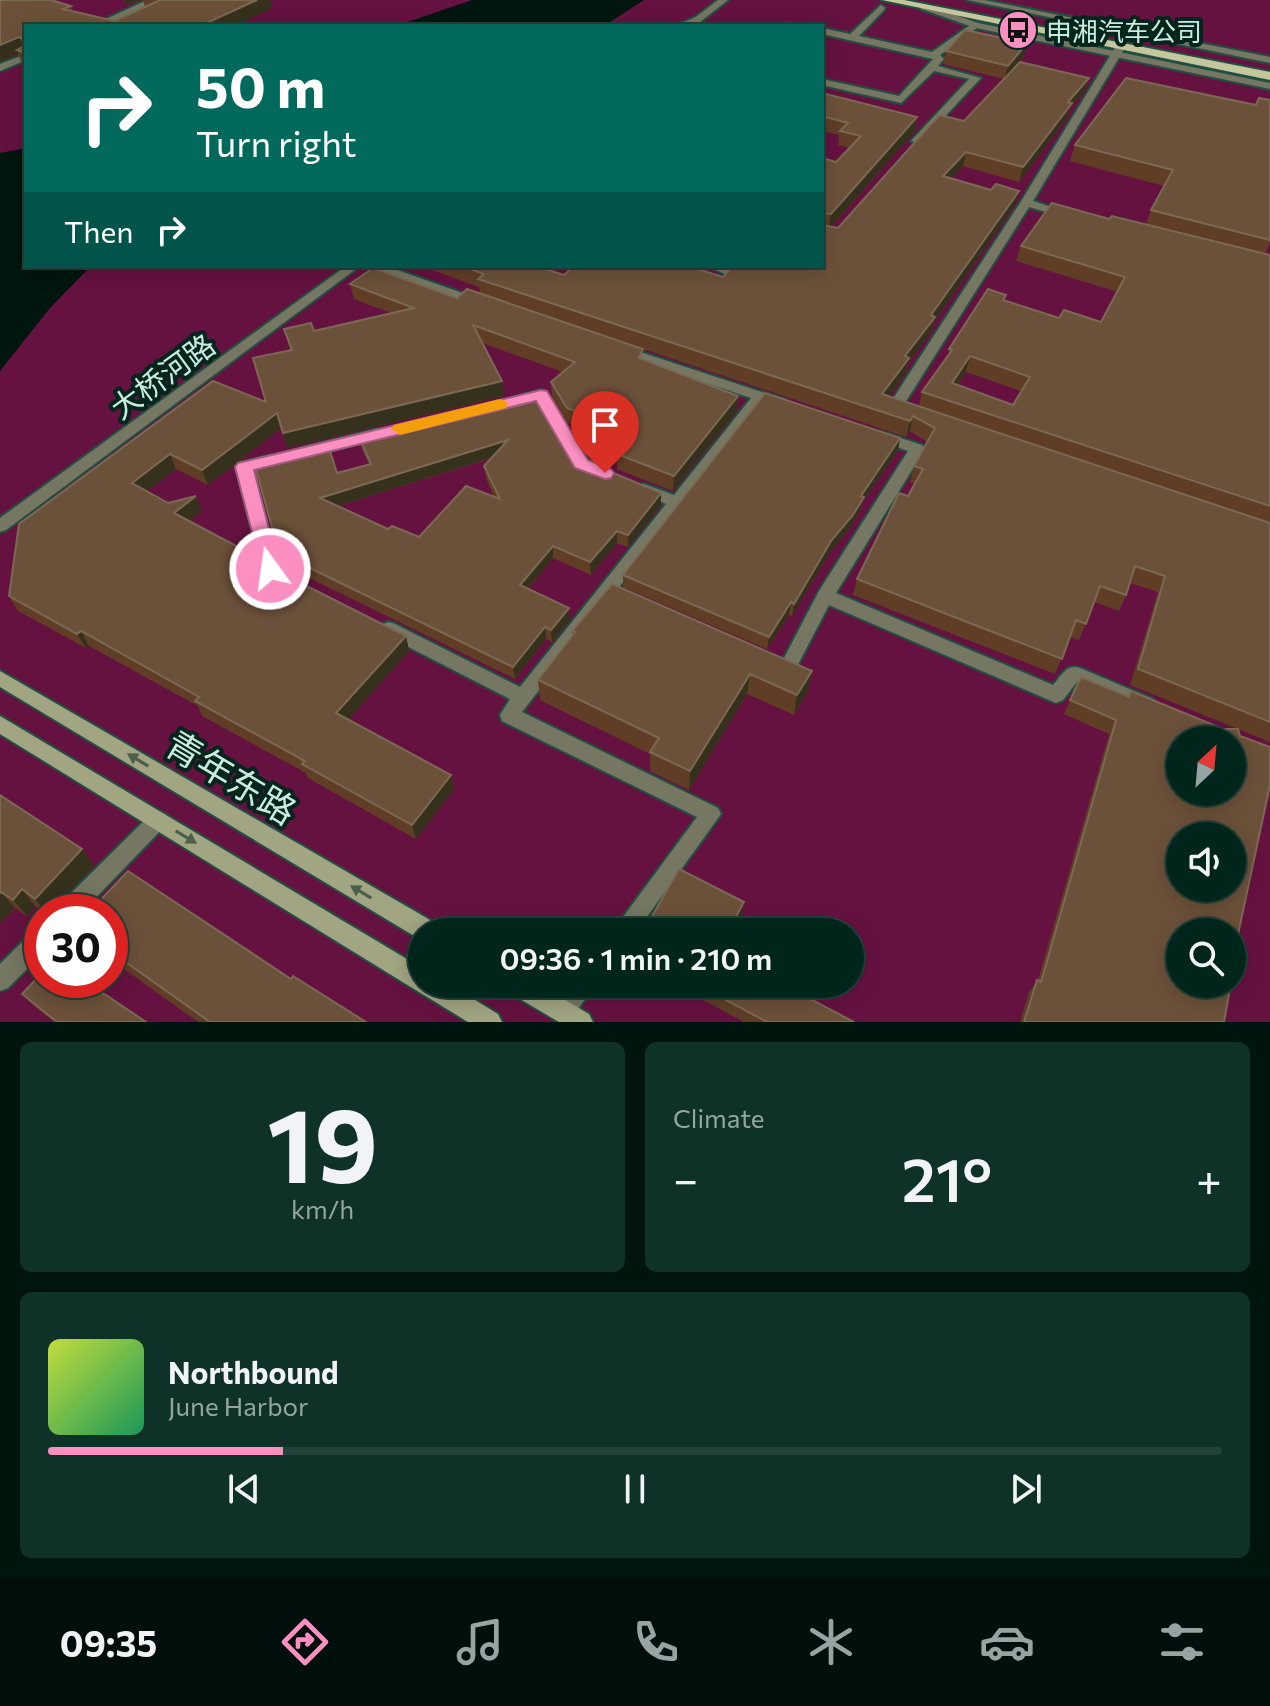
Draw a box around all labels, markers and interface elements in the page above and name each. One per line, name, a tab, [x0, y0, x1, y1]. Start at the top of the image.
bus stop icon: 申湘汽车公司	[997, 9, 1039, 51]
place label: 申湘汽车公司	[1046, 15, 1202, 46]
text: 50 m	[196, 51, 325, 120]
icon: right	[64, 56, 168, 160]
text: Turn right	[196, 120, 357, 164]
icon: right	[149, 208, 193, 252]
text: Then	[64, 212, 133, 249]
street label: 大桥河路	[103, 325, 221, 425]
pin	[571, 391, 639, 473]
icon: arrive	[583, 403, 627, 447]
position arrow	[228, 527, 312, 611]
street label: 青年东路	[159, 720, 305, 832]
north arrow	[1166, 726, 1246, 806]
map controls	[1166, 726, 1246, 998]
one-way arrow	[127, 753, 149, 767]
button: sound	[1166, 822, 1246, 902]
one-way arrow	[175, 830, 197, 844]
one-way arrow	[350, 885, 372, 899]
speed limit sign: 30	[24, 894, 128, 998]
button: search	[1166, 918, 1246, 998]
text: 09:36 · 1 min · 210 m	[500, 939, 772, 976]
text: 19	[267, 1077, 378, 1204]
text: Climate	[673, 1102, 765, 1133]
text: 21°	[902, 1141, 992, 1214]
text: −	[673, 1151, 698, 1205]
text: +	[1196, 1151, 1222, 1205]
text: km/h	[291, 1193, 354, 1224]
text: Northbound	[168, 1353, 339, 1390]
text: June Harbor	[168, 1390, 308, 1421]
icon: previous	[222, 1467, 266, 1511]
icon: pause	[613, 1467, 657, 1511]
icon: next	[1004, 1467, 1048, 1511]
icon: directions	[277, 1614, 333, 1670]
icon: music	[452, 1614, 508, 1670]
icon: phone	[628, 1614, 684, 1670]
icon: climate	[803, 1614, 859, 1670]
icon: car	[979, 1614, 1035, 1670]
icon: filters	[1154, 1614, 1210, 1670]
text: 09:35	[60, 1620, 157, 1664]

